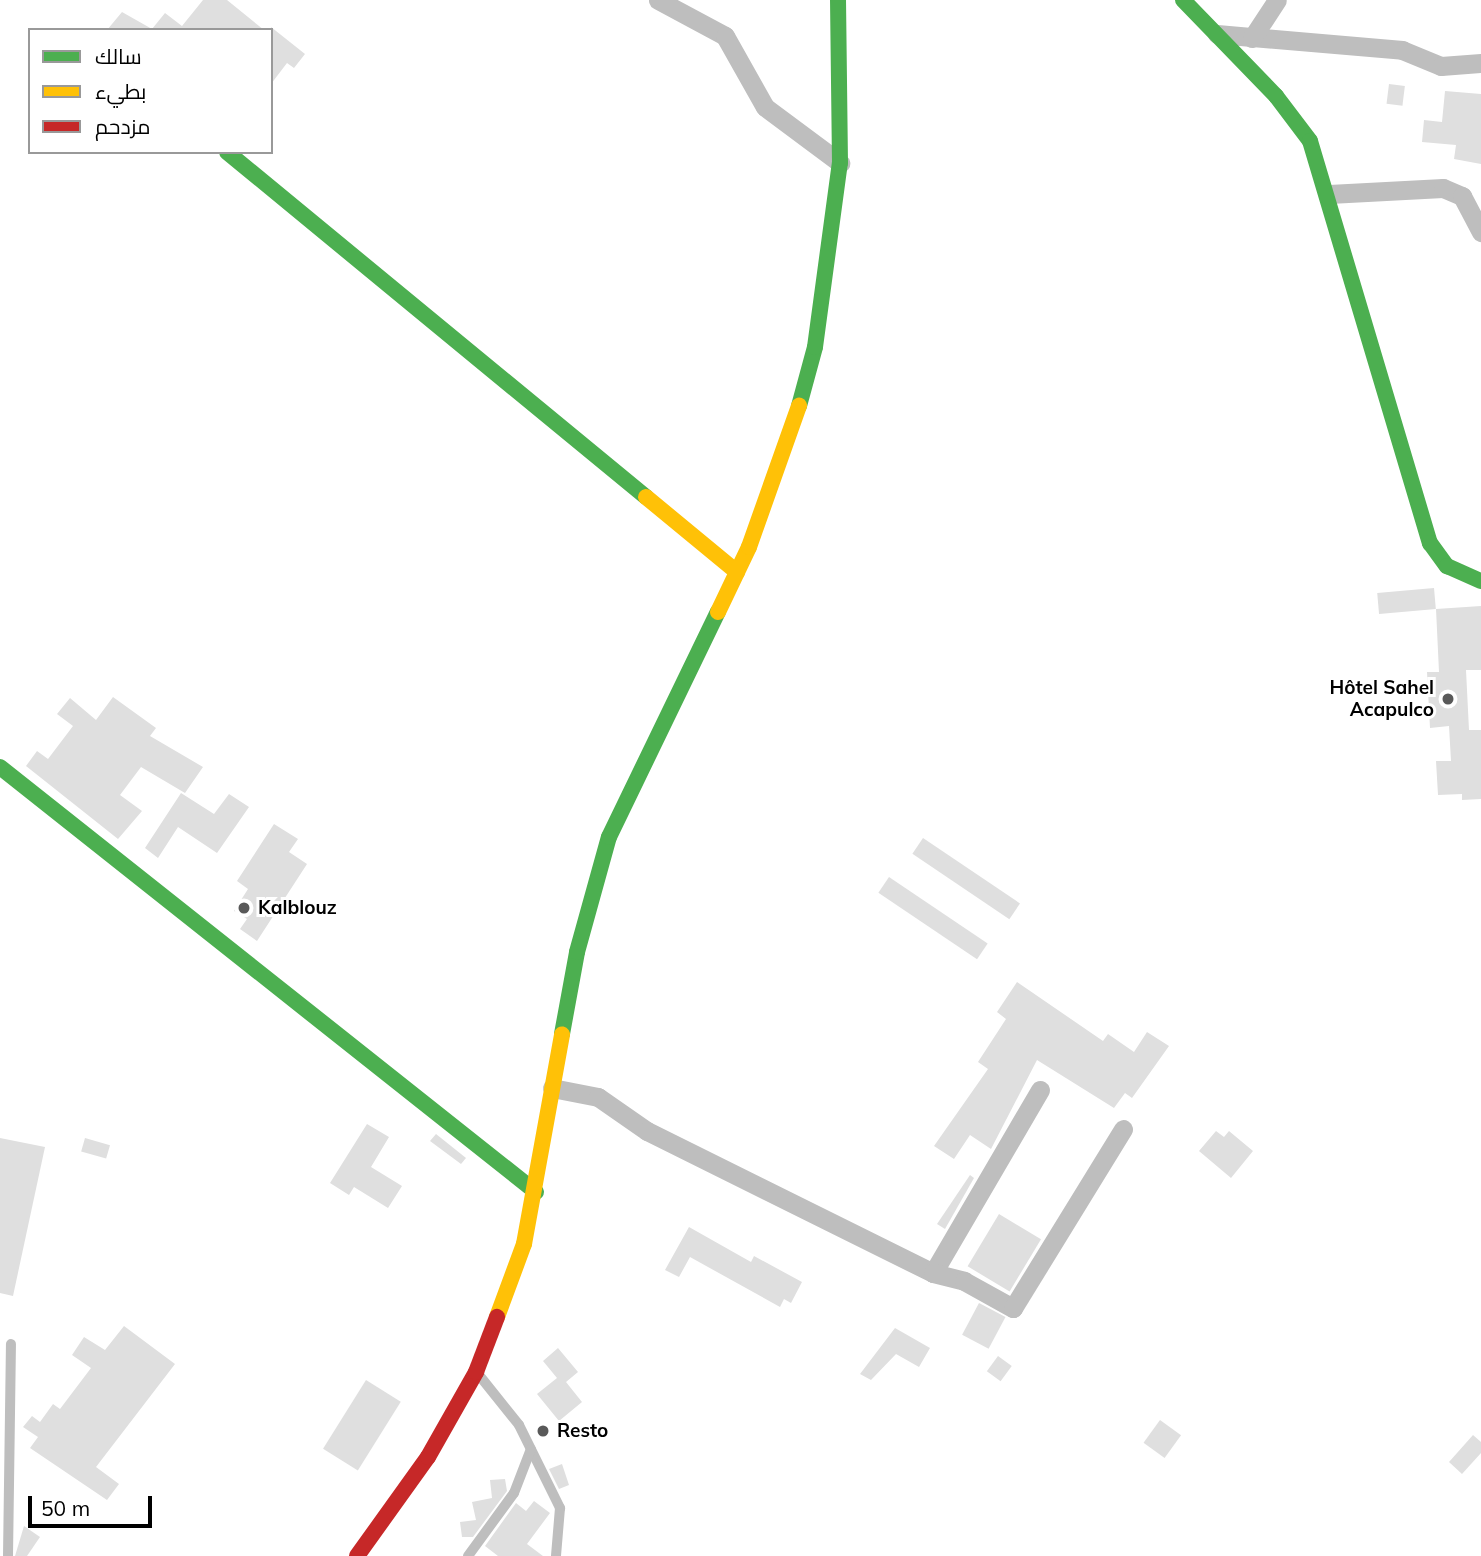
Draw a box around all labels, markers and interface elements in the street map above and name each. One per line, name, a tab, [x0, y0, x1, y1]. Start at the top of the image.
legend	[28, 28, 273, 154]
text: سالك	[95, 43, 142, 69]
text: بطيء	[95, 78, 146, 104]
text: مزدحم	[95, 113, 150, 139]
place label: Hôtel Sahel Acapulco	[1330, 677, 1434, 721]
marker: Hôtel Sahel Acapulco	[1440, 691, 1456, 707]
place label: Kalblouz	[258, 897, 337, 919]
marker: Kalblouz	[236, 900, 252, 916]
place label: Resto	[557, 1420, 608, 1442]
marker: Resto	[535, 1423, 551, 1439]
scale bar	[32, 1482, 156, 1526]
text: 50 m	[41, 1495, 90, 1521]

